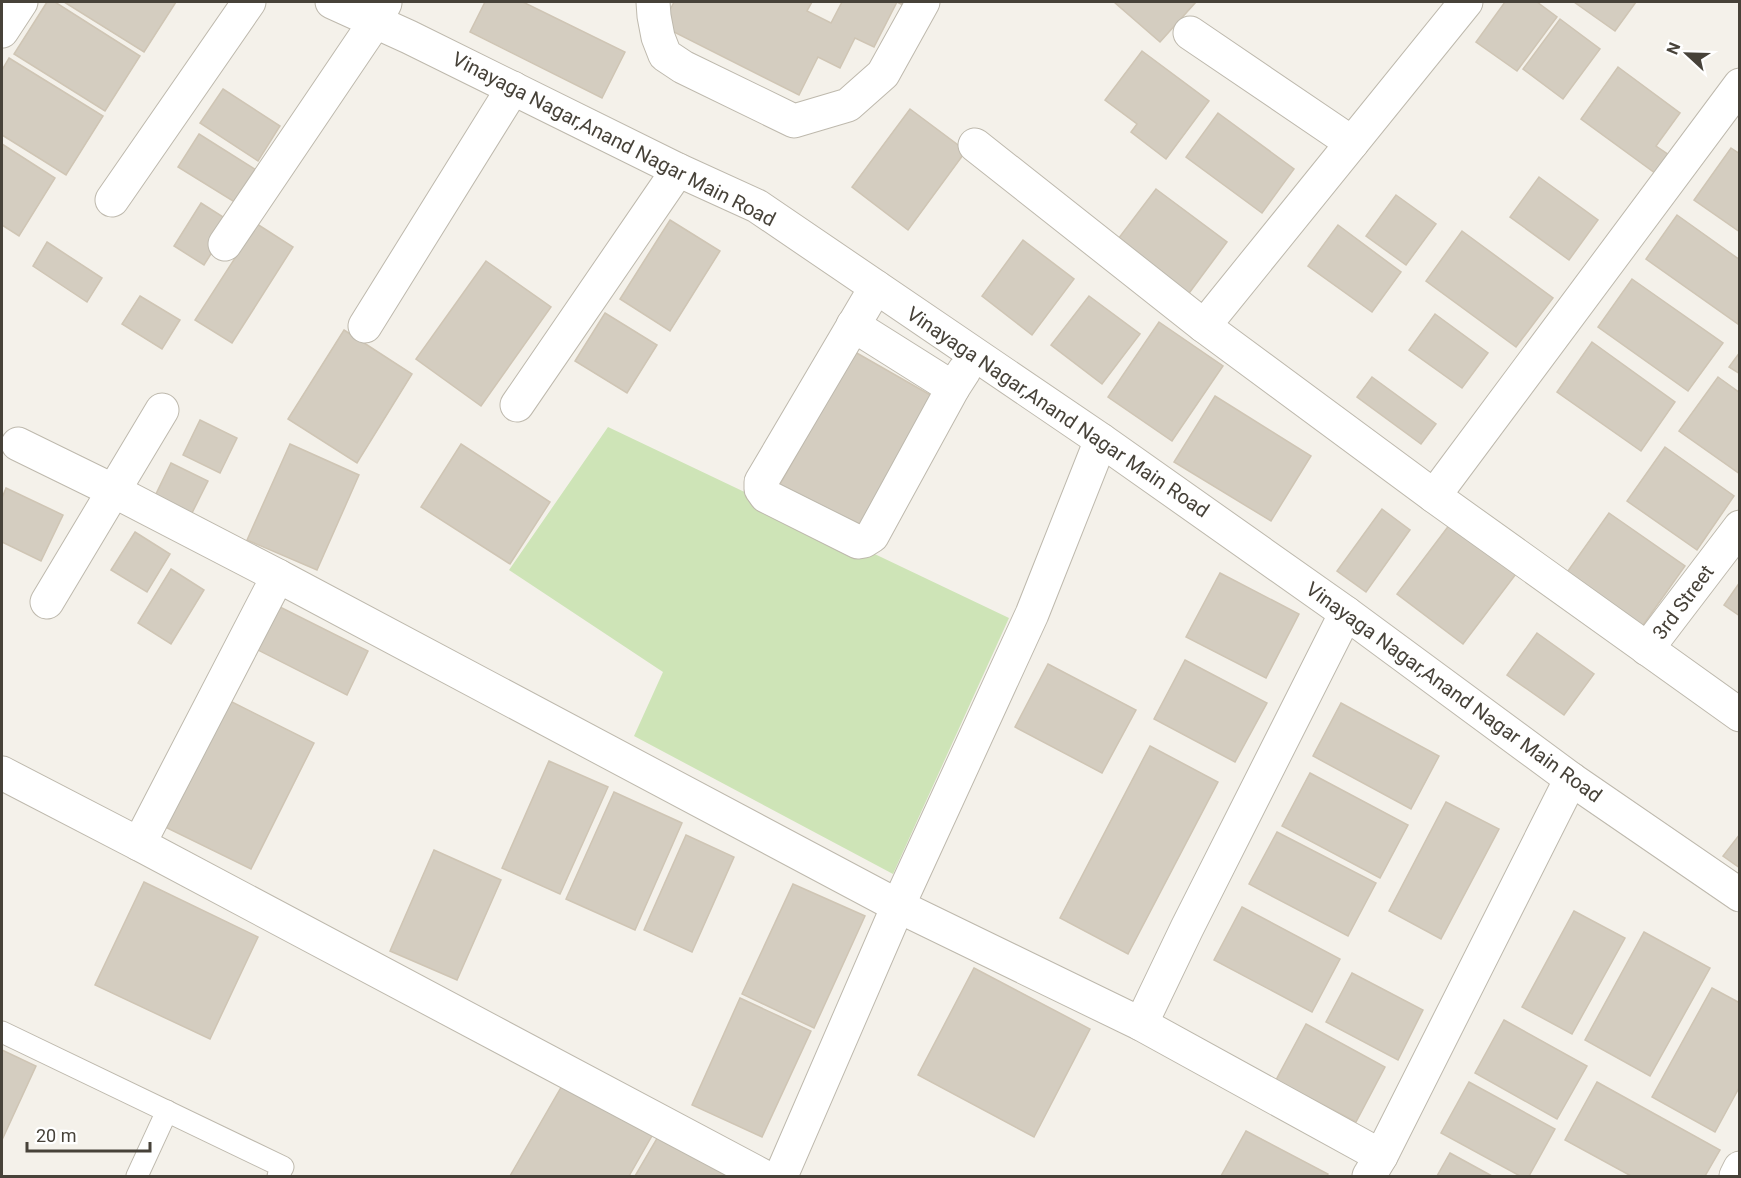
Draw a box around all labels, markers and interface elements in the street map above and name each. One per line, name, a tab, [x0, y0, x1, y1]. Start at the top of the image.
north arrow	[1657, 24, 1717, 84]
text: N	[1663, 40, 1684, 57]
street label: Vinayaga Nagar,Anand Nagar Main Road	[448, 47, 780, 231]
street label: Vinayaga Nagar,Anand Nagar Main Road	[902, 301, 1214, 523]
street label: 3rd Street	[1647, 560, 1719, 644]
street label: Vinayaga Nagar,Anand Nagar Main Road	[1301, 577, 1607, 807]
scale bar	[27, 1115, 150, 1153]
text: 20 m	[36, 1125, 76, 1146]

